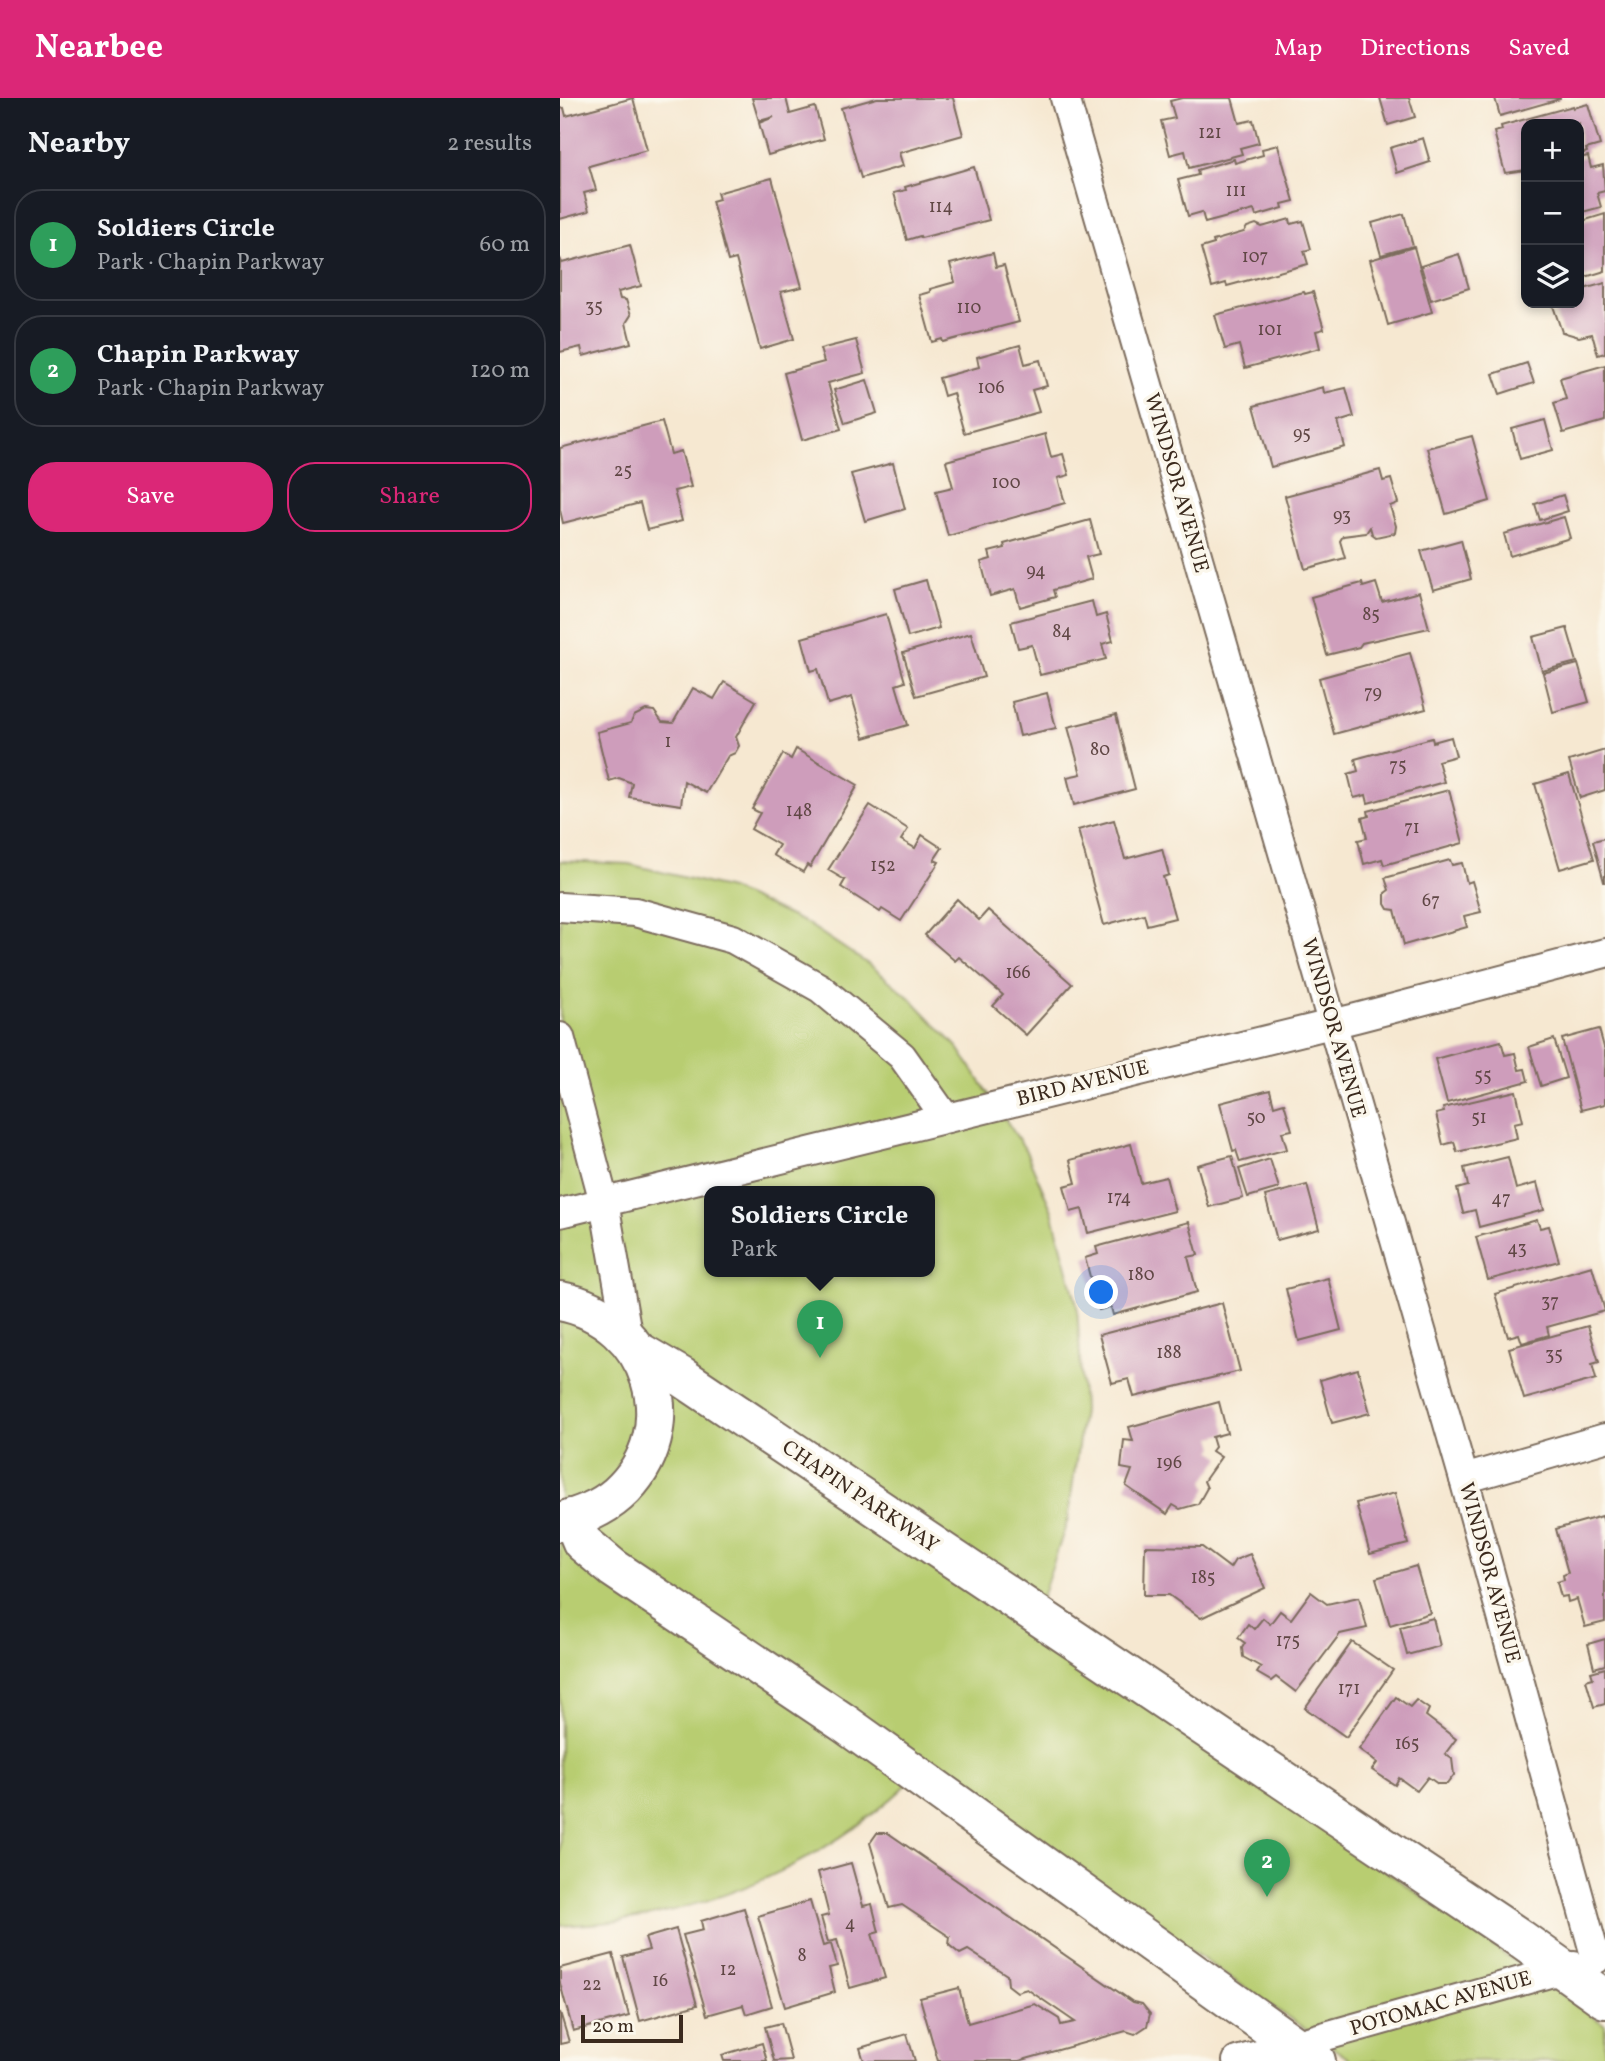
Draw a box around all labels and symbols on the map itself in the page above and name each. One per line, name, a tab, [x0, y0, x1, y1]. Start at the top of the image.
house number: 121	[1198, 121, 1222, 146]
house number: 111	[1226, 179, 1246, 204]
house number: 114	[929, 195, 953, 220]
house number: 107	[1242, 245, 1268, 270]
house number: 35	[585, 295, 603, 320]
house number: 110	[957, 296, 982, 321]
house number: 101	[1258, 318, 1282, 343]
house number: 106	[977, 376, 1005, 401]
street label: WINDSOR AVENUE	[1136, 390, 1216, 576]
house number: 95	[1293, 422, 1311, 447]
house number: 25	[614, 459, 632, 484]
house number: 100	[992, 471, 1021, 496]
house number: 93	[1333, 504, 1351, 529]
house number: 94	[1026, 559, 1046, 584]
house number: 85	[1362, 603, 1380, 628]
house number: 84	[1052, 620, 1072, 645]
house number: 79	[1364, 681, 1382, 706]
house number: 1	[665, 730, 671, 755]
house number: 80	[1090, 738, 1110, 763]
house number: 75	[1389, 754, 1407, 779]
house number: 148	[786, 799, 812, 824]
house number: 71	[1404, 816, 1420, 841]
house number: 152	[870, 854, 896, 879]
house number: 67	[1422, 889, 1440, 914]
street label: WINDSOR AVENUE	[1293, 935, 1373, 1121]
house number: 166	[1005, 961, 1031, 986]
street label: BIRD AVENUE	[1014, 1054, 1152, 1114]
house number: 55	[1474, 1064, 1492, 1089]
house number: 50	[1246, 1106, 1266, 1131]
house number: 51	[1471, 1106, 1487, 1131]
house number: 174	[1107, 1186, 1131, 1211]
house number: 47	[1491, 1187, 1511, 1212]
house number: 43	[1507, 1237, 1527, 1262]
house number: 180	[1128, 1263, 1155, 1288]
your location	[1084, 1275, 1118, 1309]
house number: 37	[1541, 1290, 1559, 1315]
pin: 1	[797, 1300, 843, 1358]
house number: 188	[1156, 1341, 1182, 1366]
house number: 35	[1545, 1343, 1563, 1368]
street label: CHAPIN PARKWAY	[776, 1434, 944, 1560]
house number: 196	[1156, 1451, 1182, 1476]
street label: WINDSOR AVENUE	[1451, 1479, 1527, 1667]
house number: 185	[1191, 1566, 1215, 1591]
house number: 175	[1276, 1629, 1300, 1654]
house number: 171	[1338, 1677, 1360, 1702]
house number: 165	[1395, 1732, 1419, 1757]
pin: 2	[1244, 1839, 1290, 1897]
house number: 4	[845, 1912, 855, 1937]
house number: 8	[797, 1944, 807, 1969]
house number: 12	[720, 1958, 736, 1983]
street label: POTOMAC AVENUE	[1347, 1964, 1535, 2044]
house number: 16	[652, 1969, 668, 1994]
house number: 22	[582, 1973, 602, 1998]
scale bar	[581, 2012, 682, 2044]

